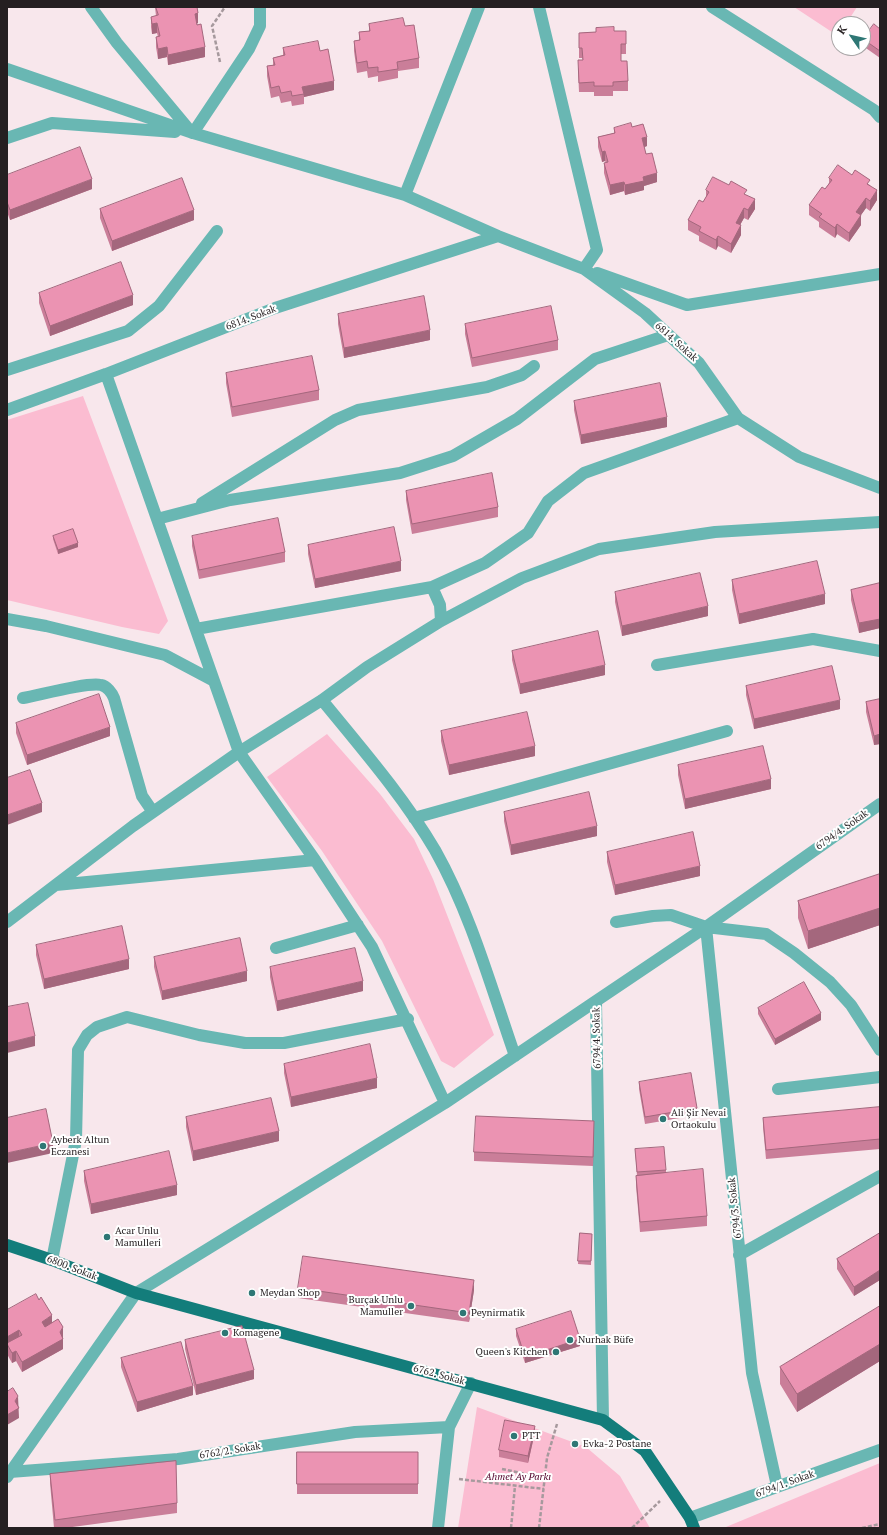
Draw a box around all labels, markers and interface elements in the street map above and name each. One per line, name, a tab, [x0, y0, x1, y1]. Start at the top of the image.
north arrow	[831, 16, 871, 56]
text: K	[834, 23, 850, 37]
street label: 6814. Sokak	[224, 303, 278, 333]
street label: 6814. Sokak	[652, 320, 700, 364]
street label: 6794/4. Sokak	[813, 807, 871, 853]
street label: 6794/4. Sokak	[590, 1007, 604, 1069]
place label: Ali Şir Nevai Ortaokulu	[671, 1107, 726, 1130]
marker: Ali Şir Nevai Ortaokulu	[658, 1114, 668, 1124]
place label: Ayberk Altun Eczanesi	[51, 1134, 109, 1158]
marker: Ayberk Altun Eczanesi	[38, 1141, 48, 1151]
street label: 6794/3. Sokak	[726, 1177, 744, 1239]
place label: Acar Unlu Mamulleri	[115, 1225, 161, 1248]
marker: Acar Unlu Mamulleri	[102, 1232, 112, 1242]
street label: 6800. Sokak	[45, 1253, 99, 1283]
place label: Meydan Shop	[260, 1287, 320, 1299]
marker: Meydan Shop	[247, 1288, 257, 1298]
place label: Burçak Unlu Mamuller	[349, 1294, 403, 1318]
marker: Burçak Unlu Mamuller	[406, 1301, 416, 1311]
place label: Peynirmatik	[471, 1307, 525, 1319]
marker: Peynirmatik	[458, 1308, 468, 1318]
place label: Komagene	[233, 1327, 279, 1339]
marker: Komagene	[220, 1328, 230, 1338]
place label: Nurhak Büfe	[578, 1334, 634, 1346]
marker: Nurhak Büfe	[565, 1335, 575, 1345]
place label: Queen's Kitchen	[475, 1346, 548, 1358]
marker: Queen's Kitchen	[551, 1347, 561, 1357]
street label: 6762. Sokak	[412, 1362, 466, 1388]
place label: PTT	[522, 1430, 540, 1442]
marker: PTT	[509, 1431, 519, 1441]
place label: Evka-2 Postane	[583, 1438, 651, 1450]
marker: Evka-2 Postane	[570, 1439, 580, 1449]
street label: 6762/2. Sokak	[199, 1440, 261, 1462]
street label: 6794/1. Sokak	[754, 1468, 816, 1500]
park label: Ahmet Ay Parkı	[485, 1471, 551, 1483]

